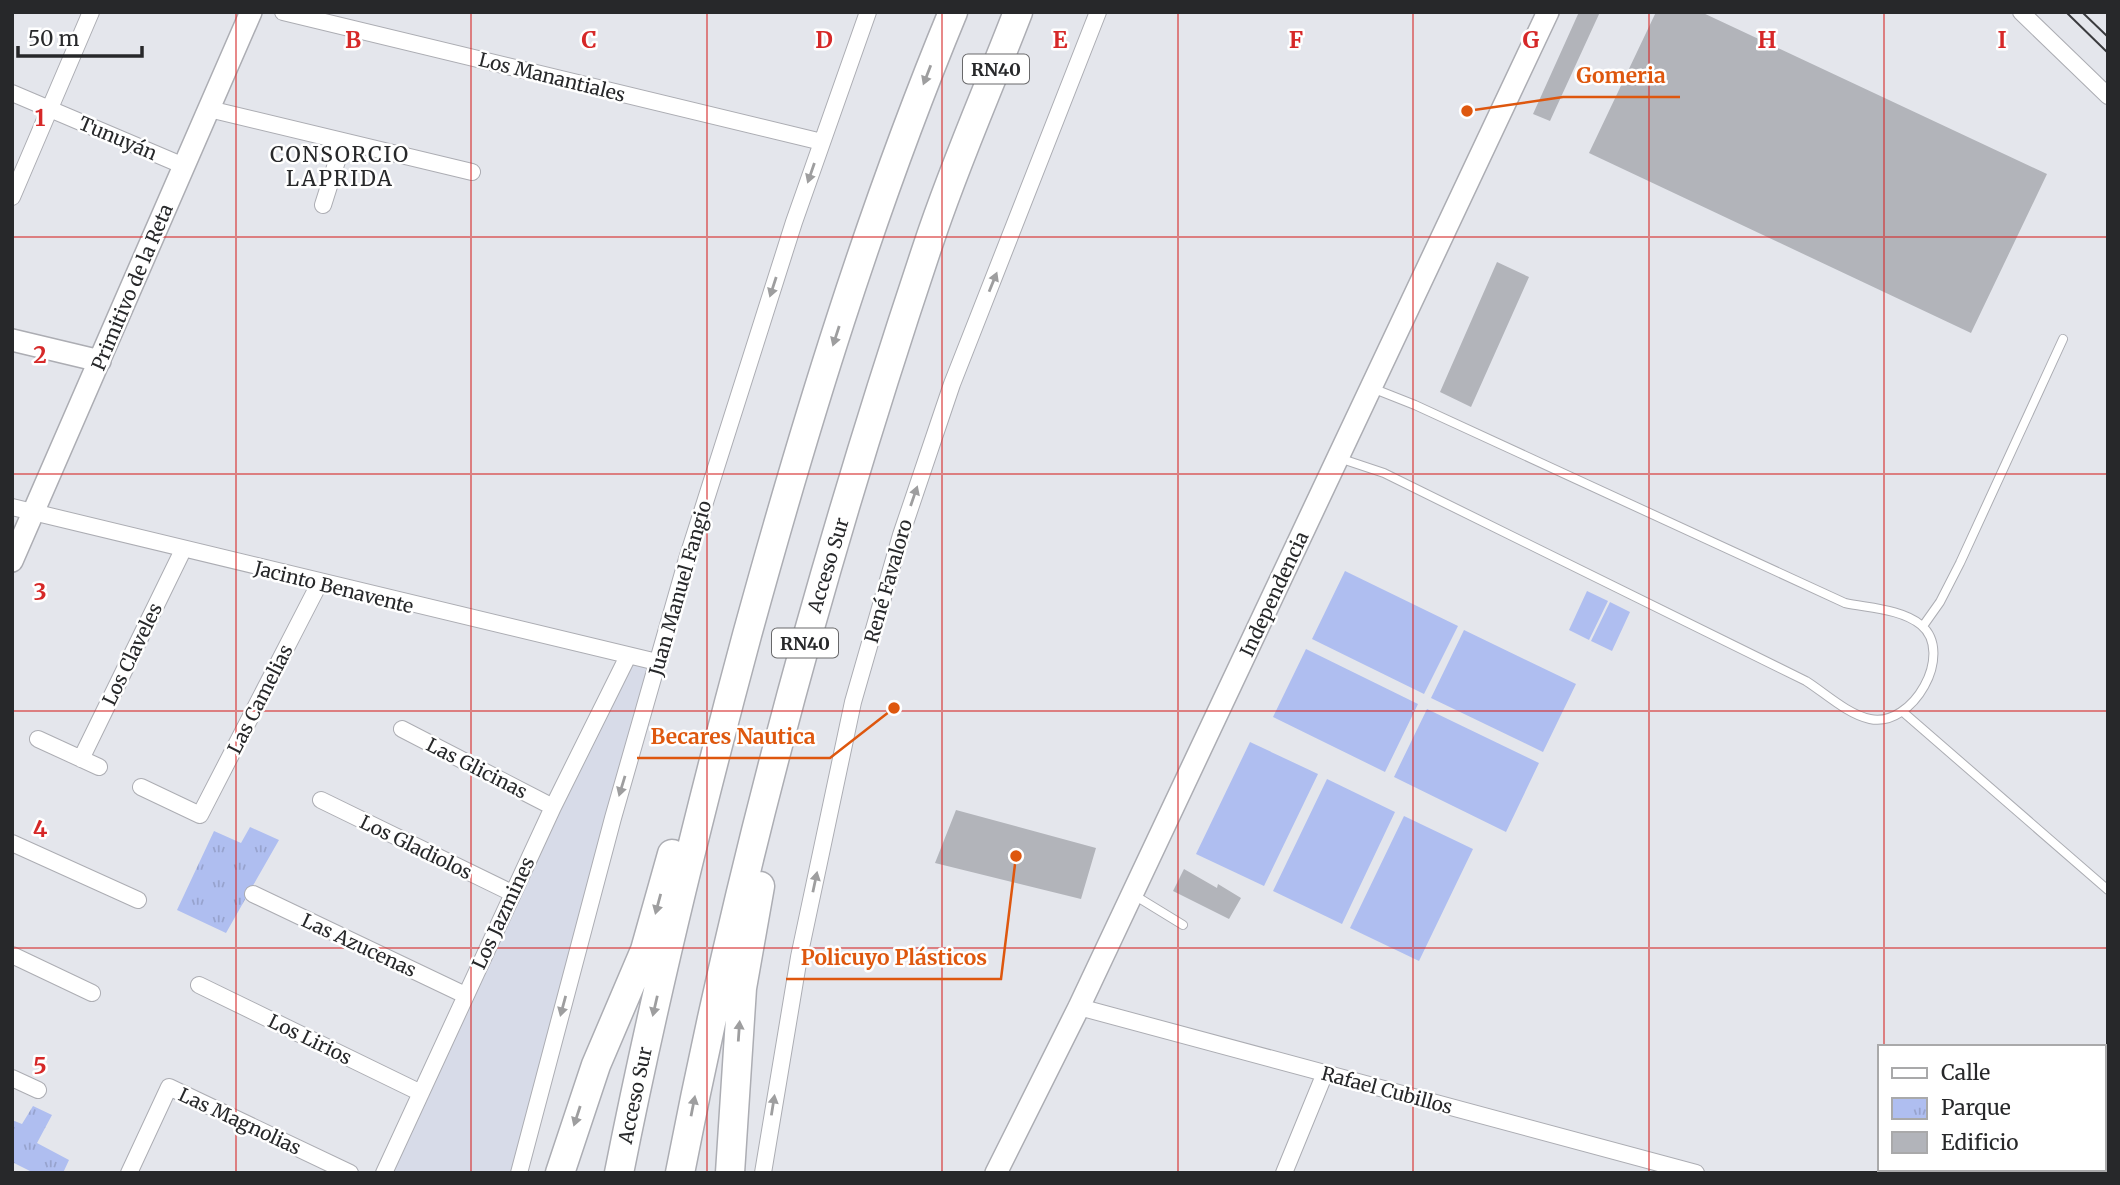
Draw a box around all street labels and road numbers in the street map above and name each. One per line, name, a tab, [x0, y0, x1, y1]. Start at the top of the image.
street label: Los Manantiales	[476, 47, 628, 107]
road number: RN40	[963, 55, 1029, 84]
street label: Tunuyán	[75, 111, 161, 165]
street label: Primitivo de la Reta	[86, 200, 178, 374]
street label: Juan Manuel Fangio	[643, 498, 716, 679]
street label: Acceso Sur	[802, 514, 854, 617]
street label: René Favaloro	[859, 516, 917, 646]
street label: Independencia	[1234, 528, 1314, 660]
street label: Jacinto Benavente	[251, 555, 416, 618]
street label: Los Claveles	[97, 599, 167, 709]
road number: RN40	[772, 628, 838, 658]
street label: Las Camelias	[222, 640, 298, 758]
street label: Las Glicinas	[423, 732, 531, 804]
street label: Los Gladiolos	[356, 810, 476, 884]
street label: Los Jazmines	[467, 853, 539, 973]
street label: Las Azucenas	[298, 908, 420, 982]
street label: Los Lirios	[264, 1009, 356, 1069]
street label: Acceso Sur	[613, 1044, 657, 1147]
street label: Rafael Cubillos	[1319, 1061, 1455, 1119]
street label: Las Magnolias	[175, 1082, 305, 1160]

